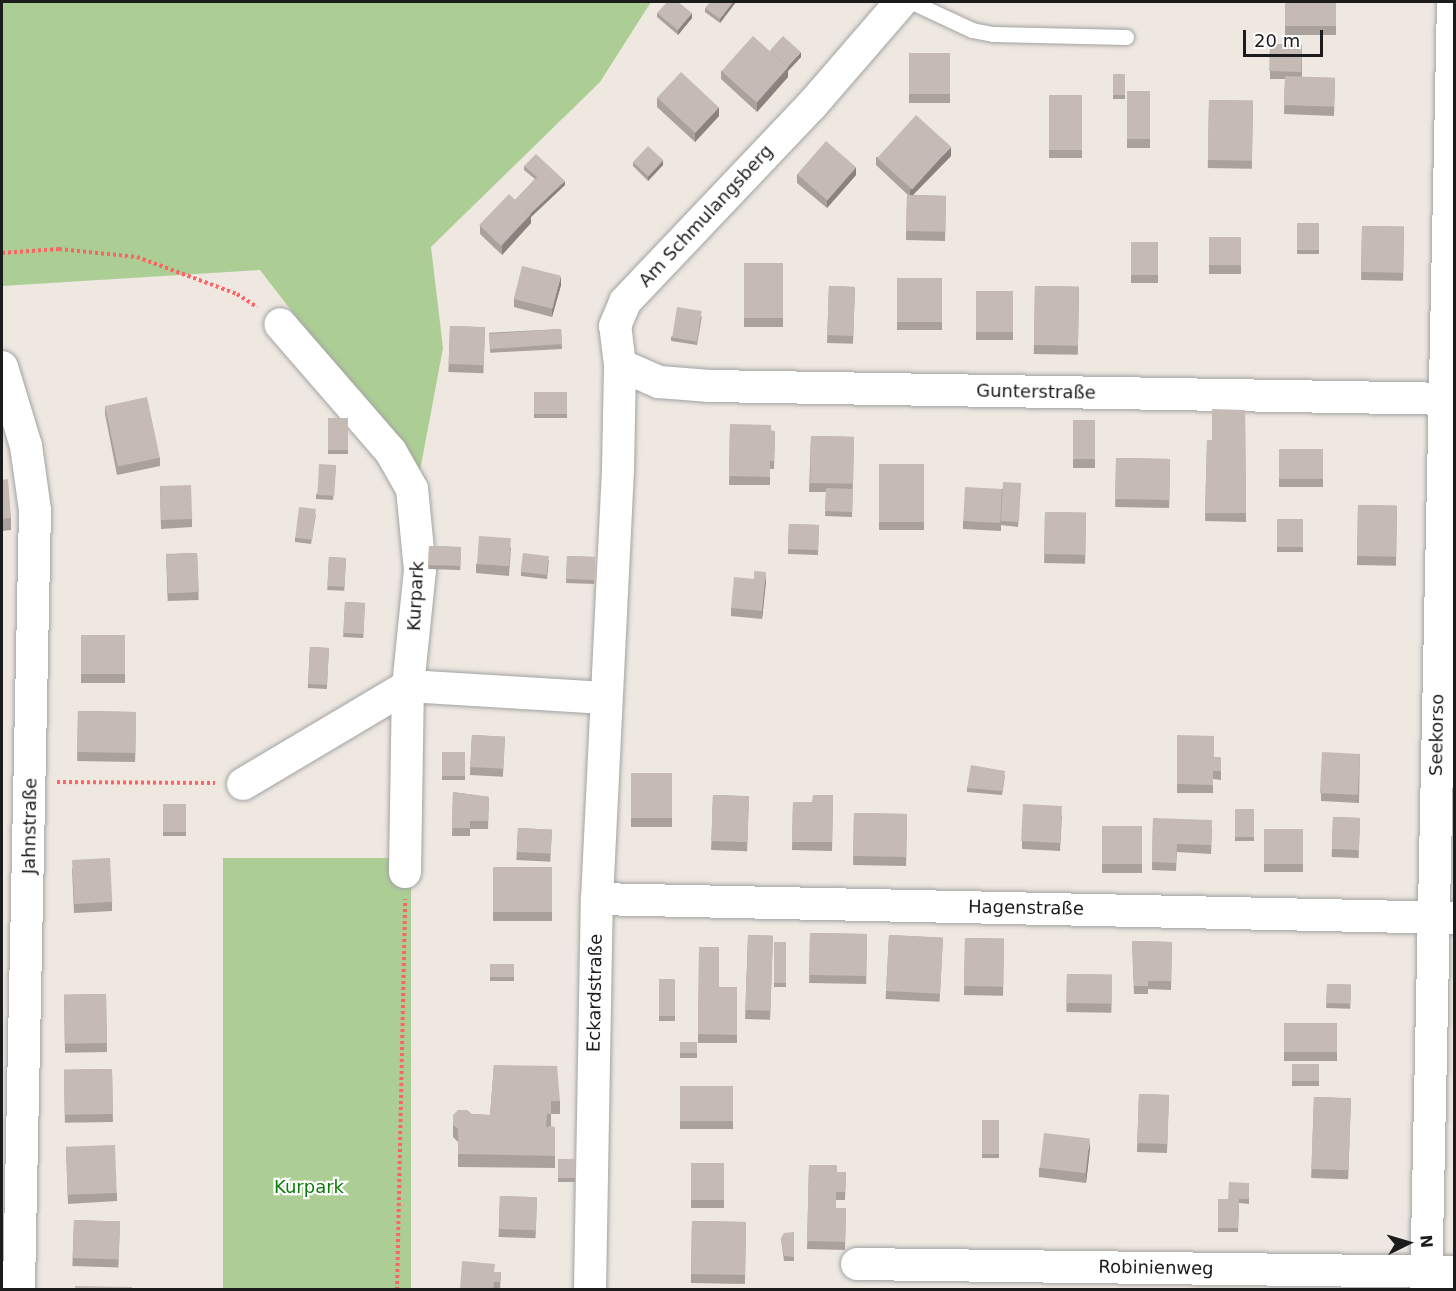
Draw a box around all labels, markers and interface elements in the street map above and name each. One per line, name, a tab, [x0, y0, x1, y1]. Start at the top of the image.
scale bar	[1246, 18, 1326, 56]
text: 20 m	[1254, 30, 1300, 51]
street label: Am Schmulangsberg	[635, 140, 777, 292]
street label: Gunterstraße	[976, 380, 1096, 404]
street label: Kurpark	[403, 560, 429, 632]
street label: Seekorso	[1425, 694, 1449, 776]
street label: Jahnstraße	[18, 778, 42, 874]
street label: Hagenstraße	[968, 896, 1084, 920]
street label: Eckardstraße	[583, 934, 607, 1052]
park label: Kurpark	[274, 1176, 344, 1198]
north arrow	[1378, 1213, 1438, 1273]
text: N	[1416, 1234, 1436, 1249]
street label: Robinienweg	[1098, 1256, 1214, 1280]

